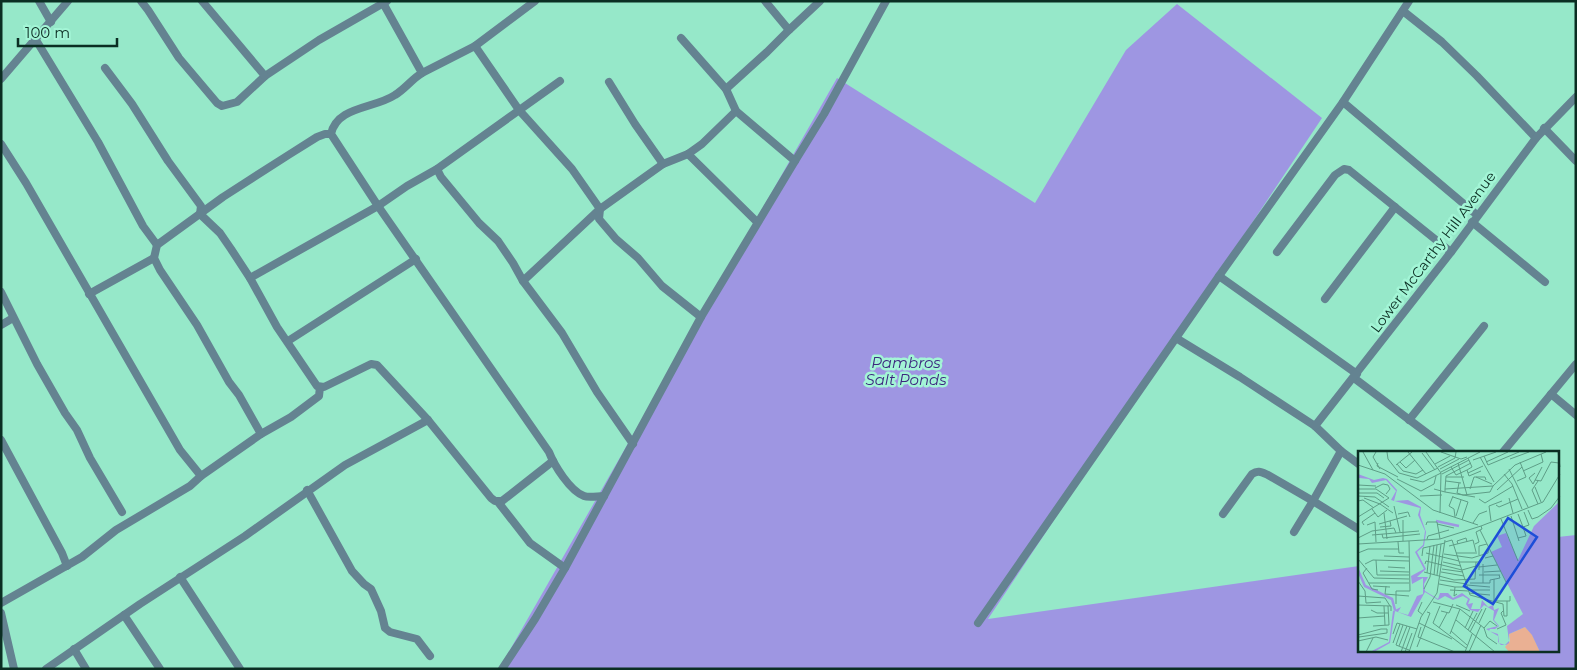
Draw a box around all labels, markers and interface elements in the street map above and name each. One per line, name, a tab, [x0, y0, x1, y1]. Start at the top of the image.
scale bar	[18, 15, 116, 47]
text: 100 m	[25, 23, 70, 42]
street label: Lower McCarthy Hill Avenue	[1367, 168, 1499, 336]
water label: Pambros Salt Ponds	[865, 353, 947, 389]
inset map	[1358, 451, 1560, 652]

